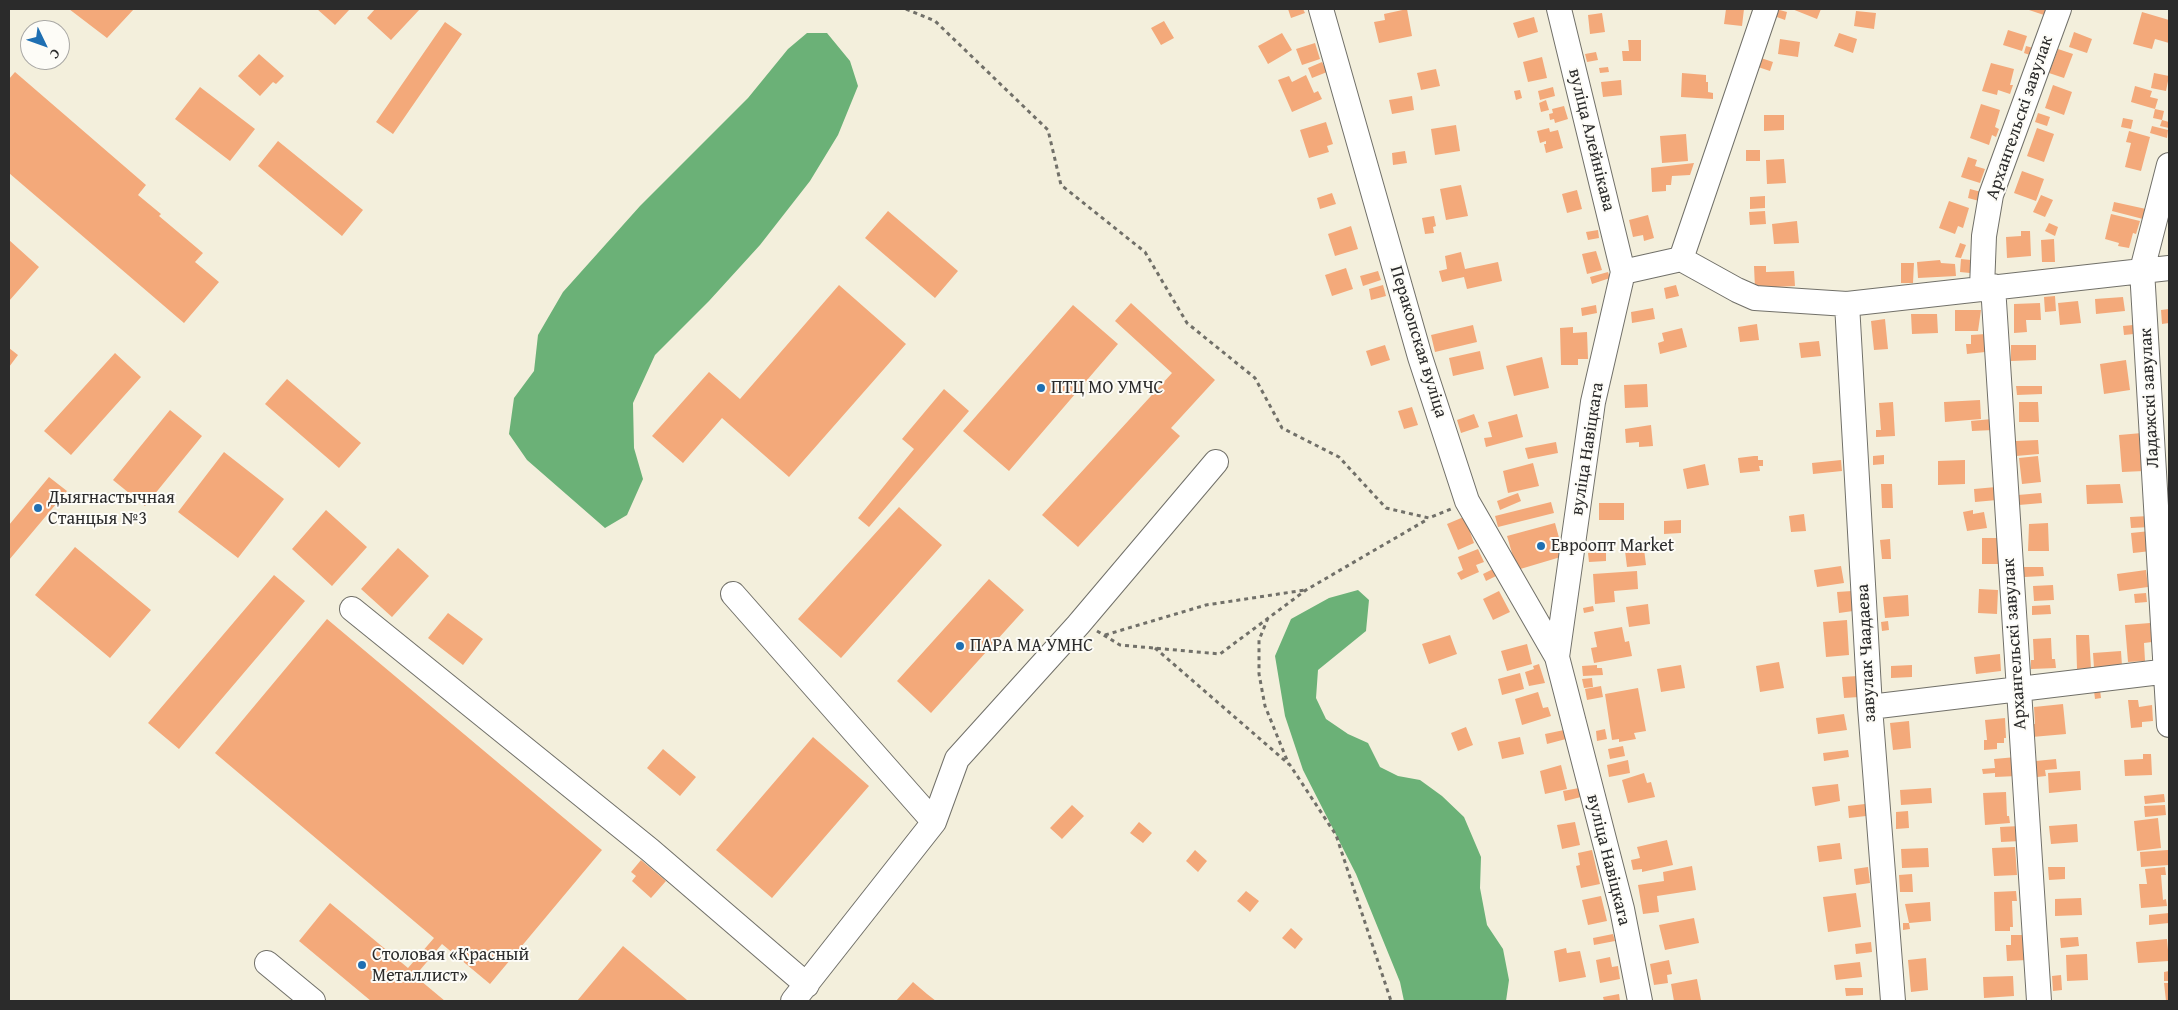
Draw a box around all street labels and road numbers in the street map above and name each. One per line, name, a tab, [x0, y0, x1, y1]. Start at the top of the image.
street label: Архангельскі завулак	[1982, 33, 2058, 203]
street label: вуліца Алейнікава	[1563, 66, 1619, 214]
street label: Перакопская вуліца	[1385, 263, 1451, 421]
street label: Ладажскі завулак	[2136, 327, 2164, 469]
street label: вуліца Навіцкага	[1567, 381, 1609, 517]
street label: Архангельскі завулак	[1998, 557, 2032, 731]
street label: завулак Чаадаева	[1853, 583, 1881, 723]
street label: вуліца Навіцкага	[1581, 792, 1635, 928]

